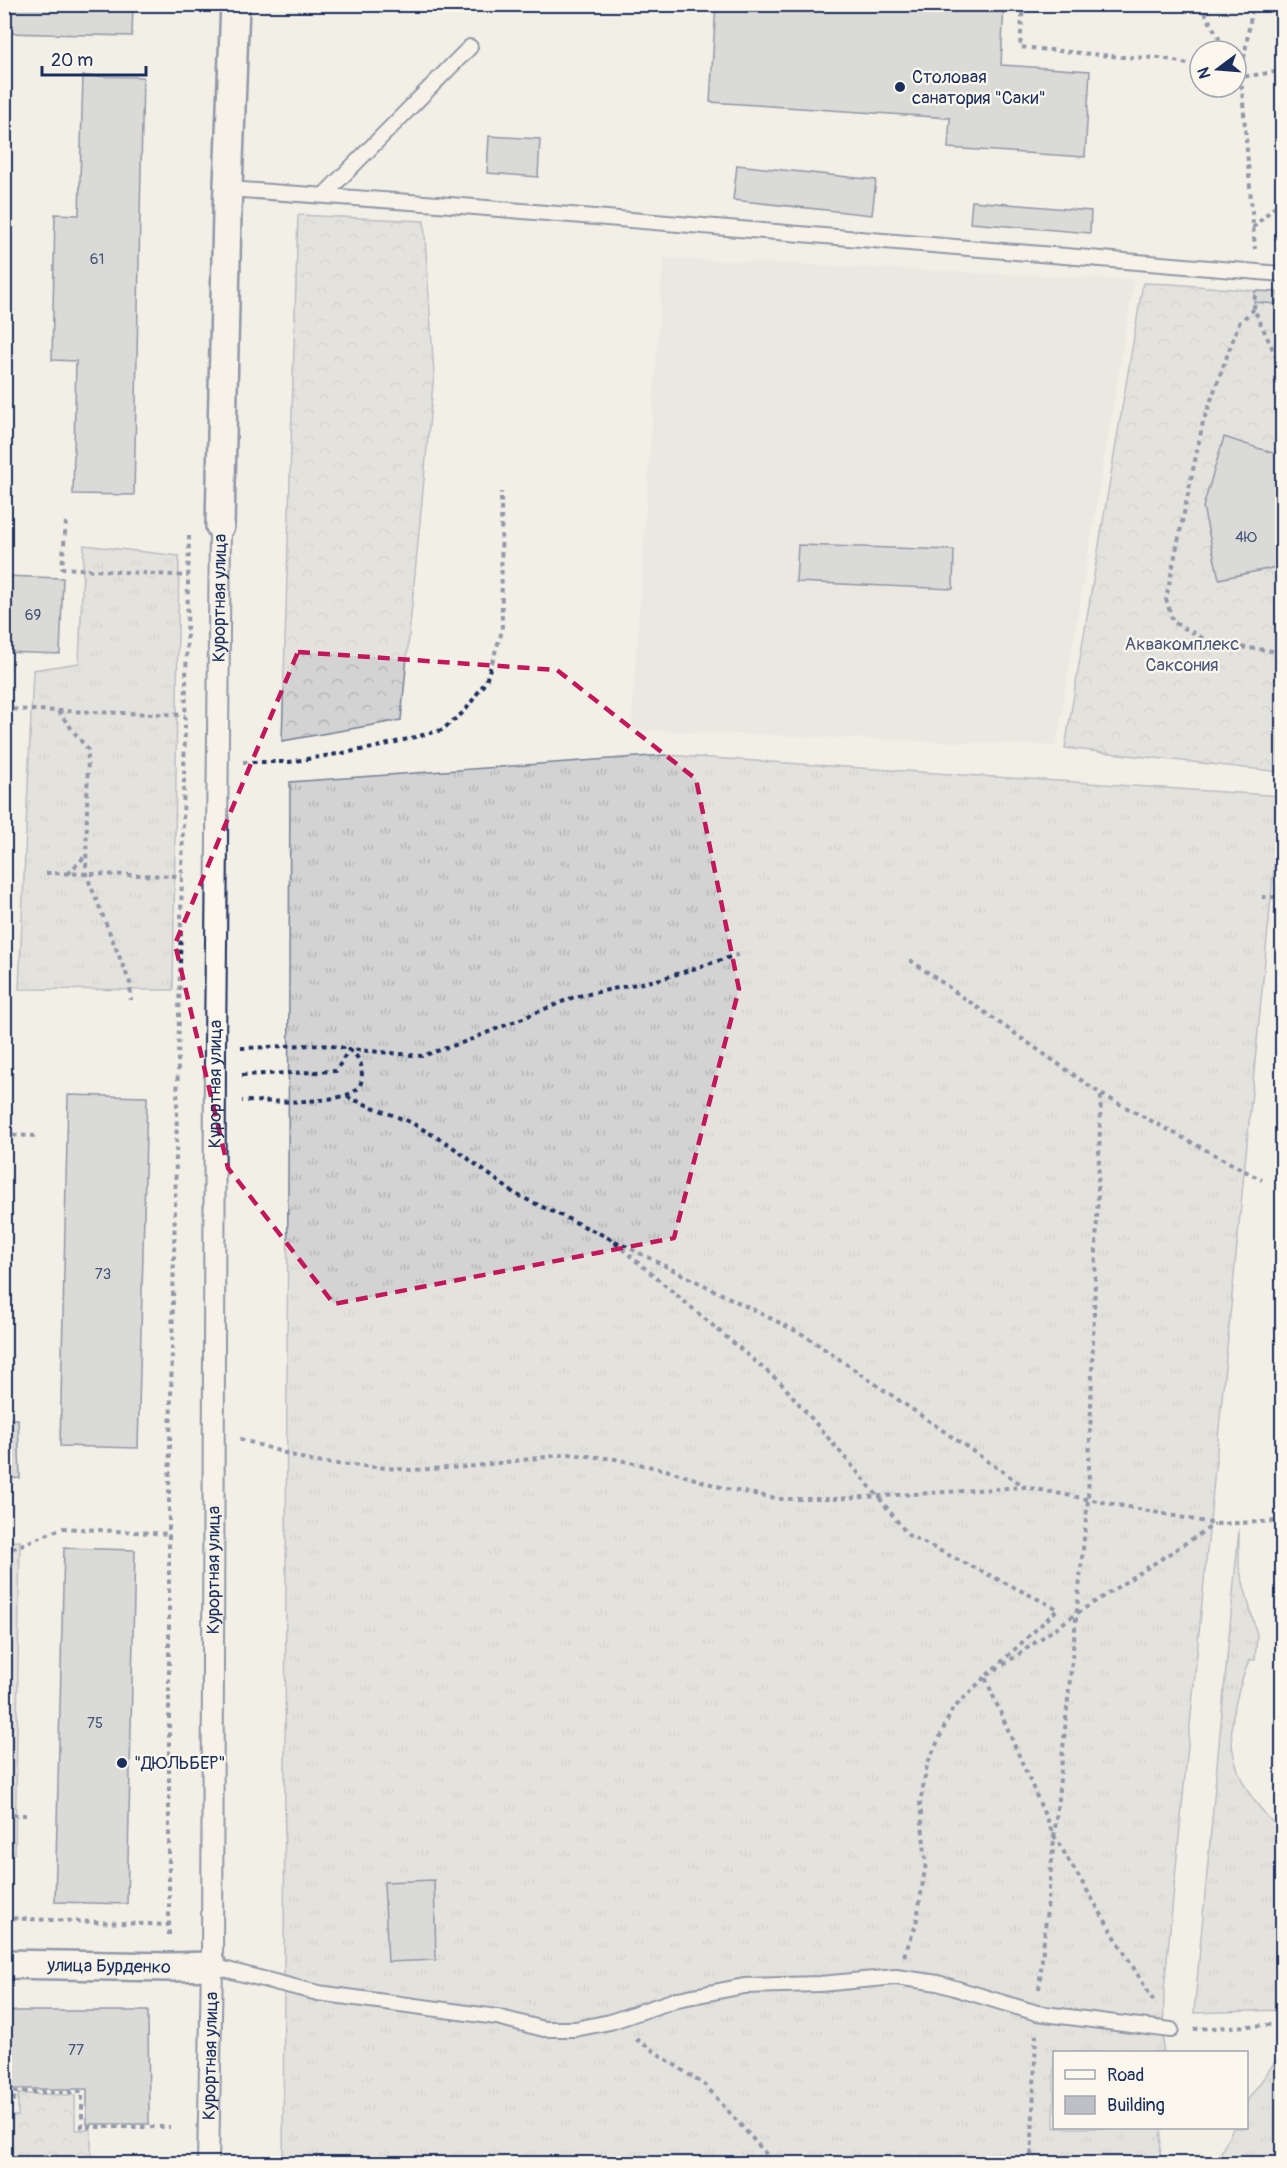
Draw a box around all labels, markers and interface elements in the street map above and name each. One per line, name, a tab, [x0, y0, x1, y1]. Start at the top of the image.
scale bar	[42, 39, 146, 77]
north arrow	[1188, 39, 1248, 99]
text: 20 m	[51, 49, 93, 72]
text: N	[1193, 65, 1216, 81]
place label: Столовая санатория "Саки"	[912, 66, 1046, 110]
marker: Столовая санатория "Саки"	[893, 80, 907, 94]
house number: 61	[90, 250, 104, 269]
house number: 4Ю	[1235, 528, 1257, 547]
street label: Курортная улица	[208, 534, 232, 662]
house number: 69	[25, 606, 41, 625]
park label: Аквакомплекс Саксония	[1125, 633, 1239, 677]
street label: Курортная улица	[204, 1020, 227, 1148]
house number: 73	[95, 1265, 111, 1284]
street label: Курортная улица	[202, 1506, 226, 1634]
house number: 75	[87, 1714, 103, 1733]
place label: "ДЮЛЬБЕР"	[134, 1752, 226, 1775]
marker: "ДЮЛЬБЕР"	[115, 1756, 129, 1770]
street label: улица Бурденко	[46, 1954, 171, 1979]
street label: Курортная улица	[198, 1992, 223, 2120]
house number: 77	[68, 2041, 84, 2060]
legend	[1053, 2051, 1248, 2129]
text: Road	[1107, 2064, 1144, 2087]
text: Building	[1107, 2094, 1165, 2117]

